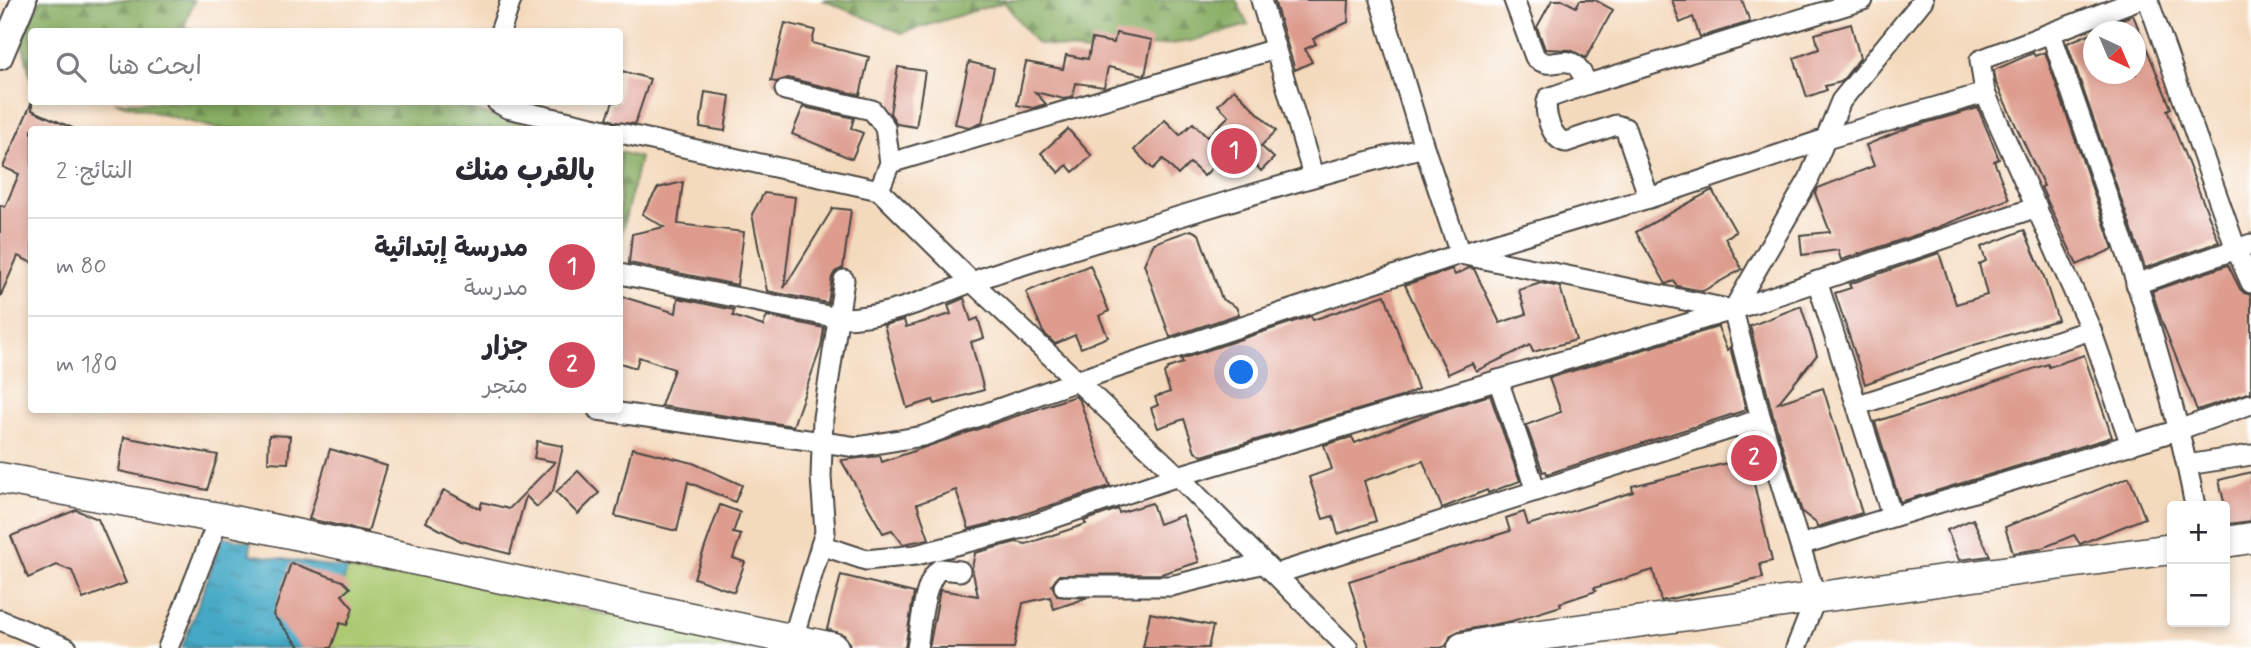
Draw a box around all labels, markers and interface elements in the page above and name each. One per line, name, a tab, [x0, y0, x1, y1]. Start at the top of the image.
north arrow	[2083, 21, 2146, 84]
search box	[28, 28, 623, 105]
icon: search	[52, 48, 90, 86]
text: ابحث هنا	[108, 50, 202, 84]
pin: 1	[1211, 125, 1257, 177]
text: بالقرب منك	[455, 152, 595, 191]
text: النتائج: 2	[56, 157, 133, 187]
text: مدرسة إبتدائية	[374, 232, 528, 266]
text: 80 m	[56, 252, 107, 282]
text: 1	[567, 252, 577, 282]
text: مدرسة	[464, 274, 528, 304]
text: جزار	[483, 330, 528, 364]
text: 180 m	[56, 350, 117, 380]
text: 2	[566, 350, 578, 380]
your location	[1224, 355, 1258, 389]
text: متجر	[483, 372, 528, 402]
pin: 2	[1731, 432, 1777, 484]
map controls	[2167, 501, 2230, 627]
button: +	[2167, 501, 2230, 564]
button: −	[2167, 564, 2230, 627]

